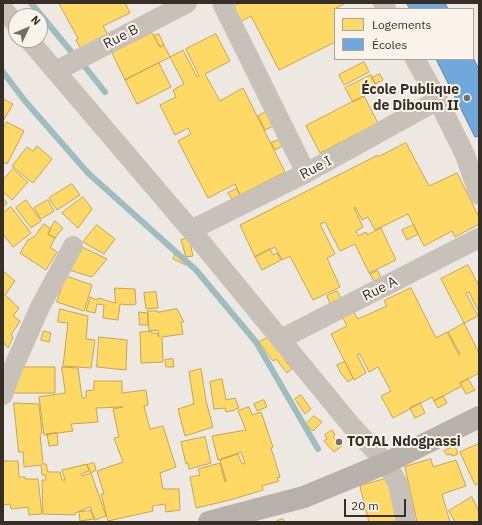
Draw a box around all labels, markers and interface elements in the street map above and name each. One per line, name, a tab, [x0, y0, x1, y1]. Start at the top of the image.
north arrow	[8, 8, 48, 48]
legend	[334, 8, 474, 60]
text: N	[28, 13, 44, 28]
text: Logements	[372, 17, 431, 32]
street label: Rue B	[101, 21, 141, 53]
text: Écoles	[372, 37, 407, 52]
place label: École Publique de Diboum II	[361, 82, 459, 114]
marker: École Publique de Diboum II	[462, 93, 472, 103]
street label: Rue I	[297, 153, 335, 183]
street label: Rue A	[360, 273, 400, 305]
place label: TOTAL Ndogpassi	[347, 434, 461, 450]
marker: TOTAL Ndogpassi	[334, 437, 344, 447]
scale bar	[346, 491, 408, 517]
text: 20 m	[351, 498, 379, 513]

